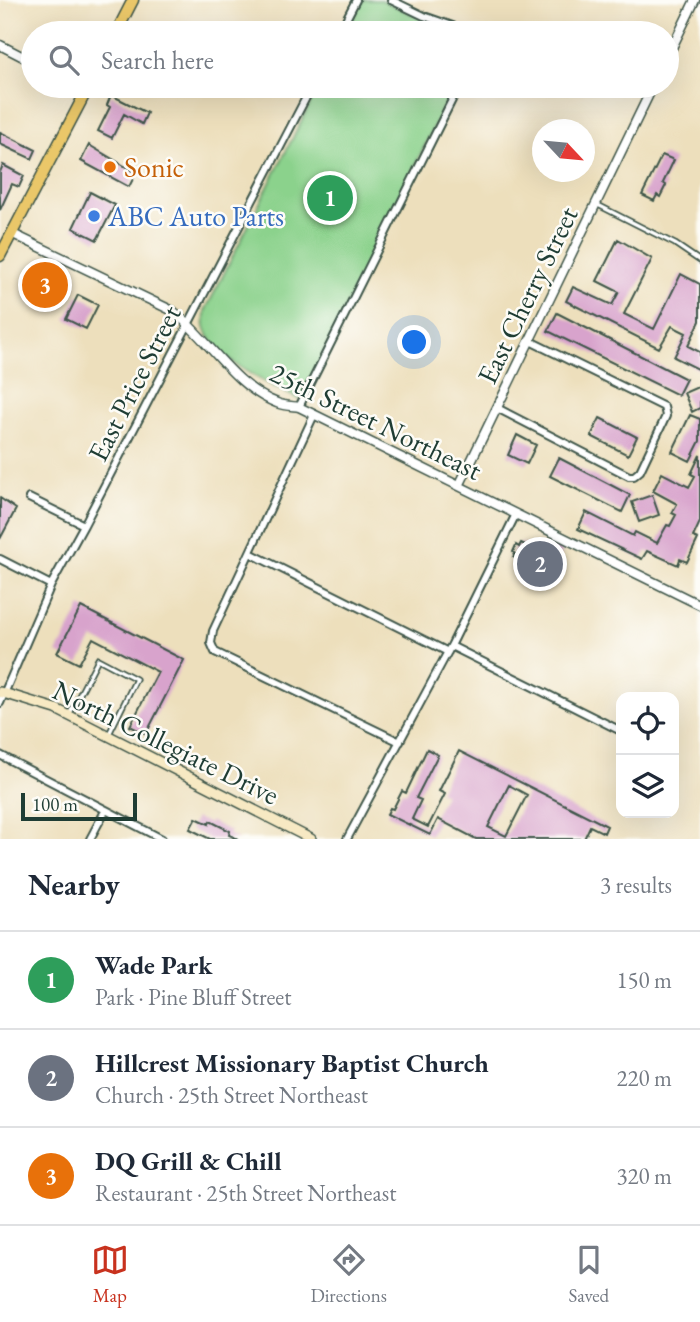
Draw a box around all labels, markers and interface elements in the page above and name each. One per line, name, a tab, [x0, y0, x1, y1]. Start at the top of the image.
search box	[21, 21, 679, 98]
icon: search	[45, 41, 83, 79]
text: Search here	[101, 43, 214, 77]
north arrow	[532, 119, 595, 182]
place label: Sonic	[124, 149, 184, 185]
marker: Sonic	[102, 159, 118, 175]
pin: 1	[307, 172, 353, 224]
place label: ABC Auto Parts	[107, 198, 284, 234]
street label: East Cherry Street	[469, 200, 586, 390]
marker: ABC Auto Parts	[86, 208, 102, 224]
pin: 3	[22, 259, 68, 311]
street label: East Price Street	[79, 299, 189, 467]
your location	[397, 325, 431, 359]
street label: 25th Street Northeast	[264, 354, 488, 488]
pin: 2	[517, 538, 563, 590]
street label: North Collegiate Drive	[47, 672, 285, 812]
map controls	[616, 692, 679, 818]
button: locate	[616, 692, 679, 755]
button: layers	[616, 755, 679, 818]
scale bar	[21, 790, 136, 822]
text: 100 m	[32, 792, 78, 817]
text: Nearby	[28, 865, 120, 904]
text: 3 results	[600, 870, 672, 900]
text: Wade Park	[95, 948, 213, 982]
text: 1	[45, 965, 57, 995]
text: 150 m	[616, 965, 672, 995]
text: Park · Pine Bluff Street	[95, 982, 292, 1012]
text: Hillcrest Missionary Baptist Church	[95, 1046, 489, 1080]
text: 2	[45, 1063, 57, 1093]
text: 220 m	[616, 1063, 672, 1093]
text: Church · 25th Street Northeast	[95, 1080, 368, 1110]
text: DQ Grill & Chill	[95, 1144, 282, 1178]
text: 3	[45, 1161, 57, 1191]
text: 320 m	[616, 1161, 672, 1191]
text: Restaurant · 25th Street Northeast	[95, 1178, 396, 1208]
tab: Map	[91, 1241, 129, 1308]
tab: Directions	[310, 1241, 387, 1308]
tab: Saved	[568, 1241, 609, 1308]

